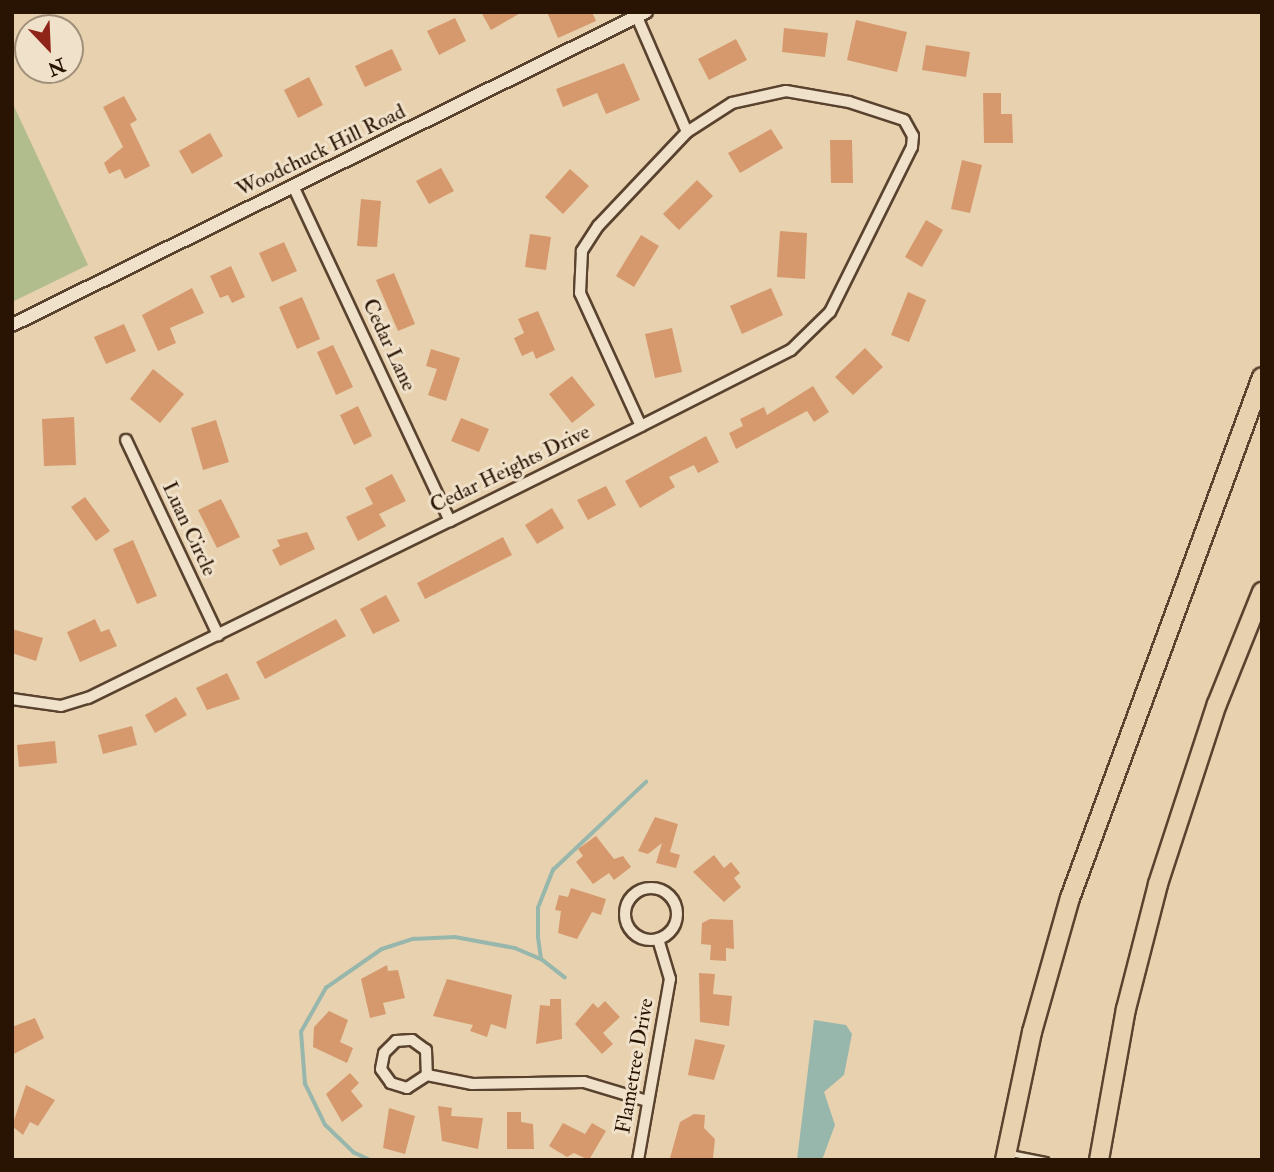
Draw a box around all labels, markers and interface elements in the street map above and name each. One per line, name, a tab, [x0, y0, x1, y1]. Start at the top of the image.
north arrow	[14, 14, 84, 84]
text: N	[44, 52, 69, 81]
street label: Woodchuck Hill Road	[232, 99, 410, 203]
street label: Cedar Lane	[357, 295, 421, 395]
street label: Cedar Heights Drive	[426, 419, 594, 519]
street label: Luan Circle	[156, 478, 222, 580]
street label: Flametree Drive	[611, 996, 659, 1136]

